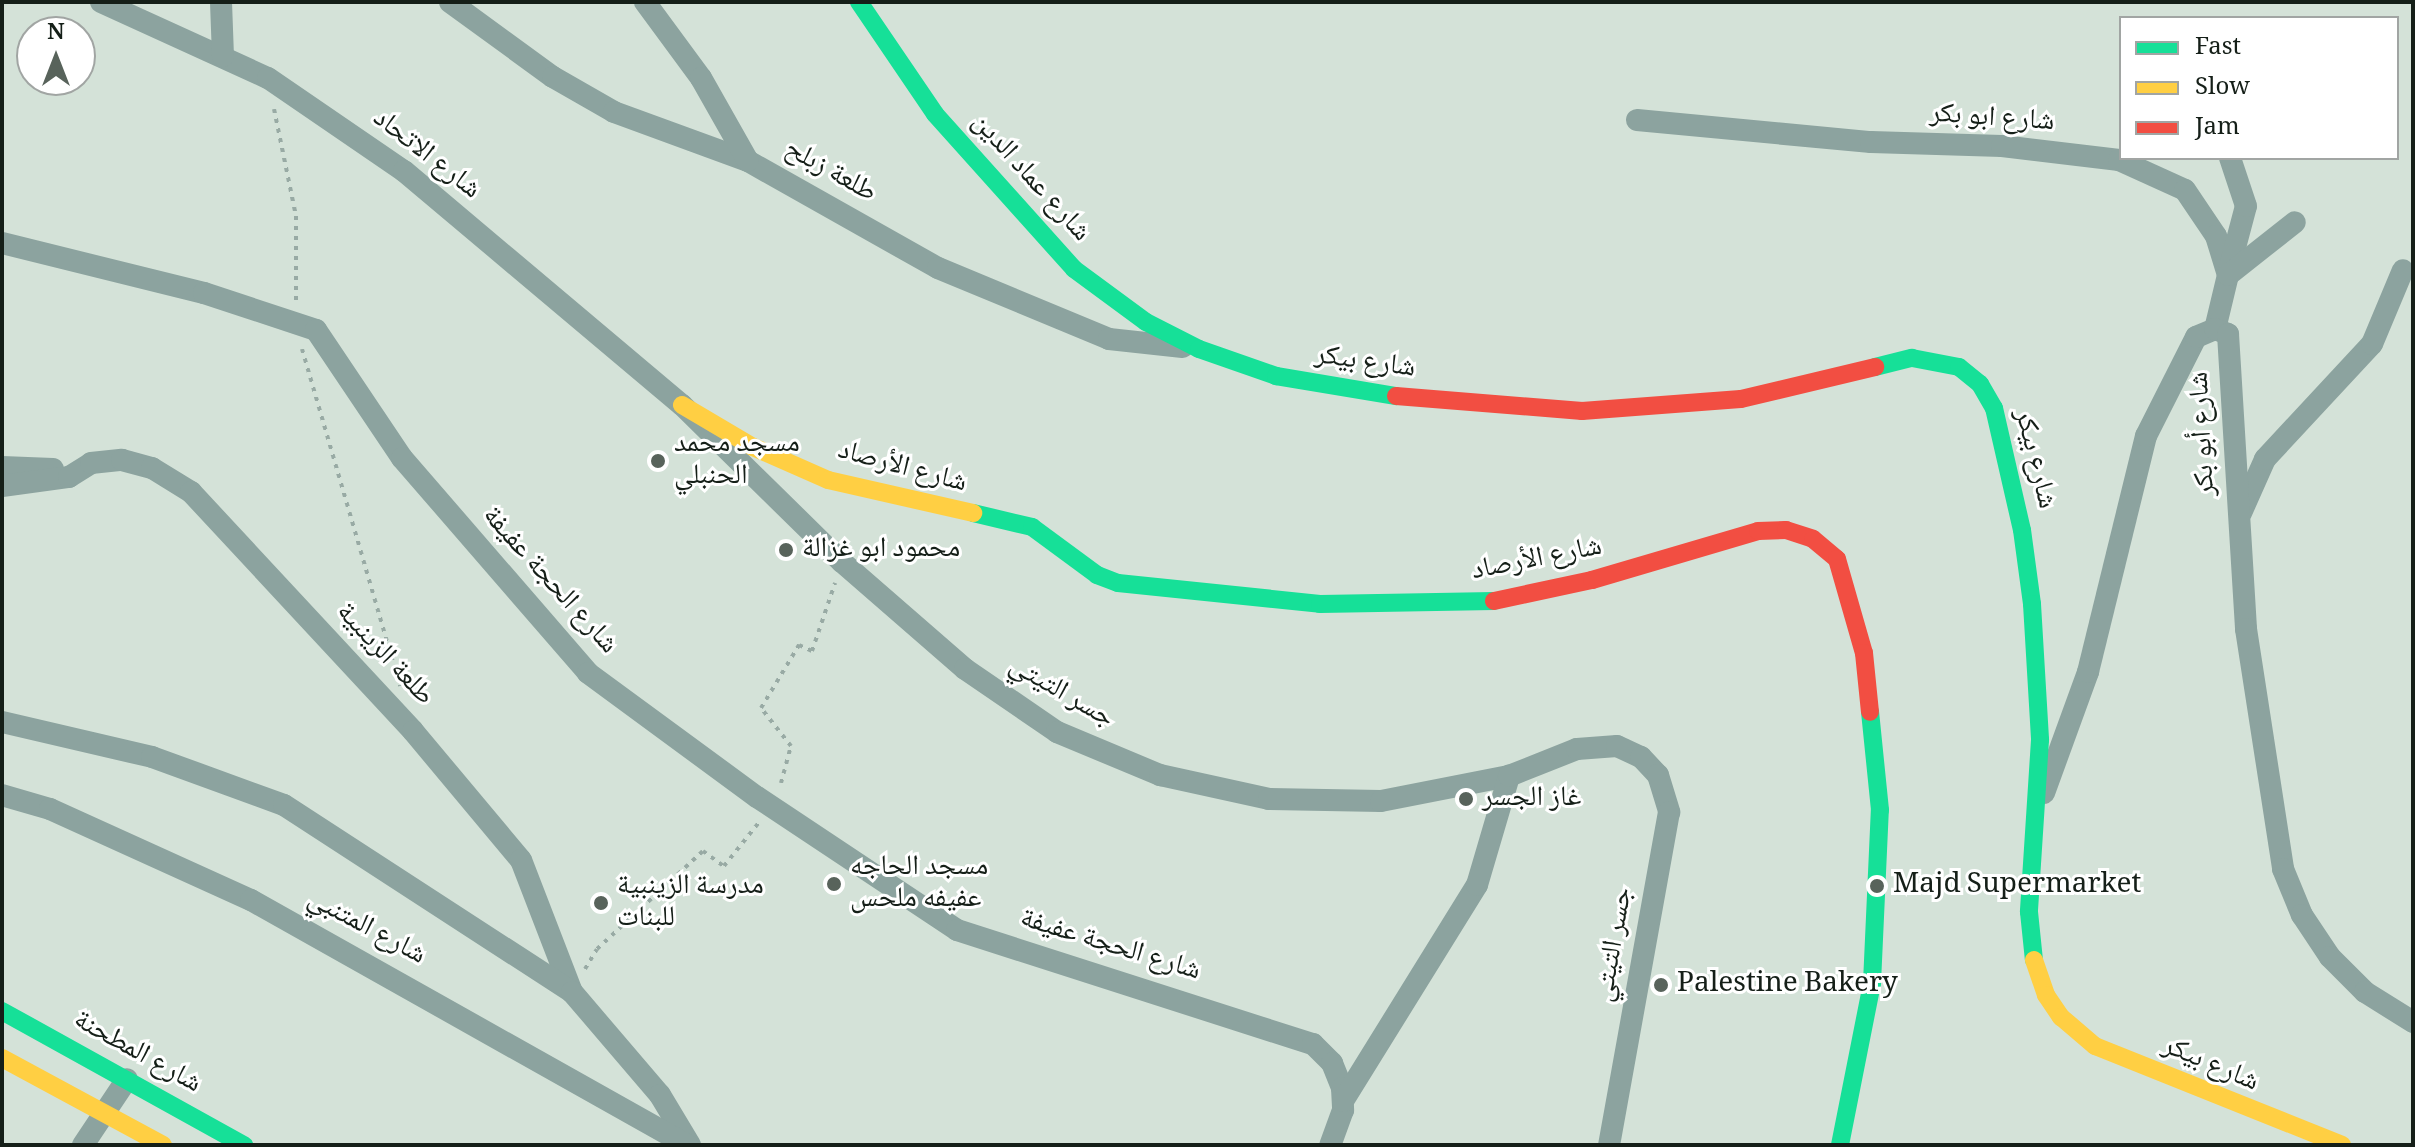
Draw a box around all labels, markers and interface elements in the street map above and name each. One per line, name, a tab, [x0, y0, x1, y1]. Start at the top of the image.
text: N	[47, 15, 65, 53]
north arrow	[16, 16, 96, 96]
legend	[2119, 16, 2399, 160]
text: Fast	[2195, 28, 2241, 69]
text: Slow	[2195, 68, 2250, 109]
street label: شارع ابو بكر	[1929, 98, 2055, 140]
street label: شارع الاتحاد	[365, 103, 487, 207]
street label: شارع عماد الدين	[963, 107, 1097, 249]
text: Jam	[2195, 108, 2240, 149]
street label: طلعة زبلح	[778, 133, 882, 211]
street label: شارع بيكر	[1312, 339, 1418, 387]
street label: شارع أبو بكر	[2184, 371, 2224, 497]
street label: شارع بيكر	[2005, 406, 2063, 512]
place label: مسجد محمد الحنبلي	[674, 428, 800, 494]
street label: شارع الأرصاد	[834, 435, 970, 501]
marker: مسجد محمد الحنبلي	[649, 452, 667, 470]
street label: شارع الحجة عفيفة	[474, 500, 624, 662]
street label: شارع الأرصاد	[1469, 531, 1605, 589]
place label: محمود ابو غزالة	[802, 533, 960, 567]
marker: محمود ابو غزالة	[777, 541, 795, 559]
street label: طلعة الزينبية	[328, 597, 440, 713]
street label: جسر التيتي	[1002, 649, 1120, 737]
place label: غاز الجسر	[1482, 782, 1581, 816]
marker: غاز الجسر	[1457, 790, 1475, 808]
place label: مسجد الحاجه عفيفه ملحس	[850, 851, 988, 917]
place label: Majd Supermarket	[1893, 869, 2141, 903]
place label: مدرسة الزينبية للبنات	[617, 870, 764, 936]
marker: مسجد الحاجه عفيفه ملحس	[825, 875, 843, 893]
marker: Majd Supermarket	[1868, 877, 1886, 895]
street label: شارع المتنبي	[301, 883, 431, 973]
street label: جسر التيتي	[1588, 885, 1642, 1005]
marker: مدرسة الزينبية للبنات	[592, 894, 610, 912]
street label: شارع الحجة عفيفة	[1016, 903, 1204, 989]
place label: Palestine Bakery	[1677, 968, 1898, 1002]
marker: Palestine Bakery	[1652, 976, 1670, 994]
street label: شارع المطحنة	[67, 1004, 207, 1102]
street label: شارع بيكر	[2157, 1030, 2263, 1100]

